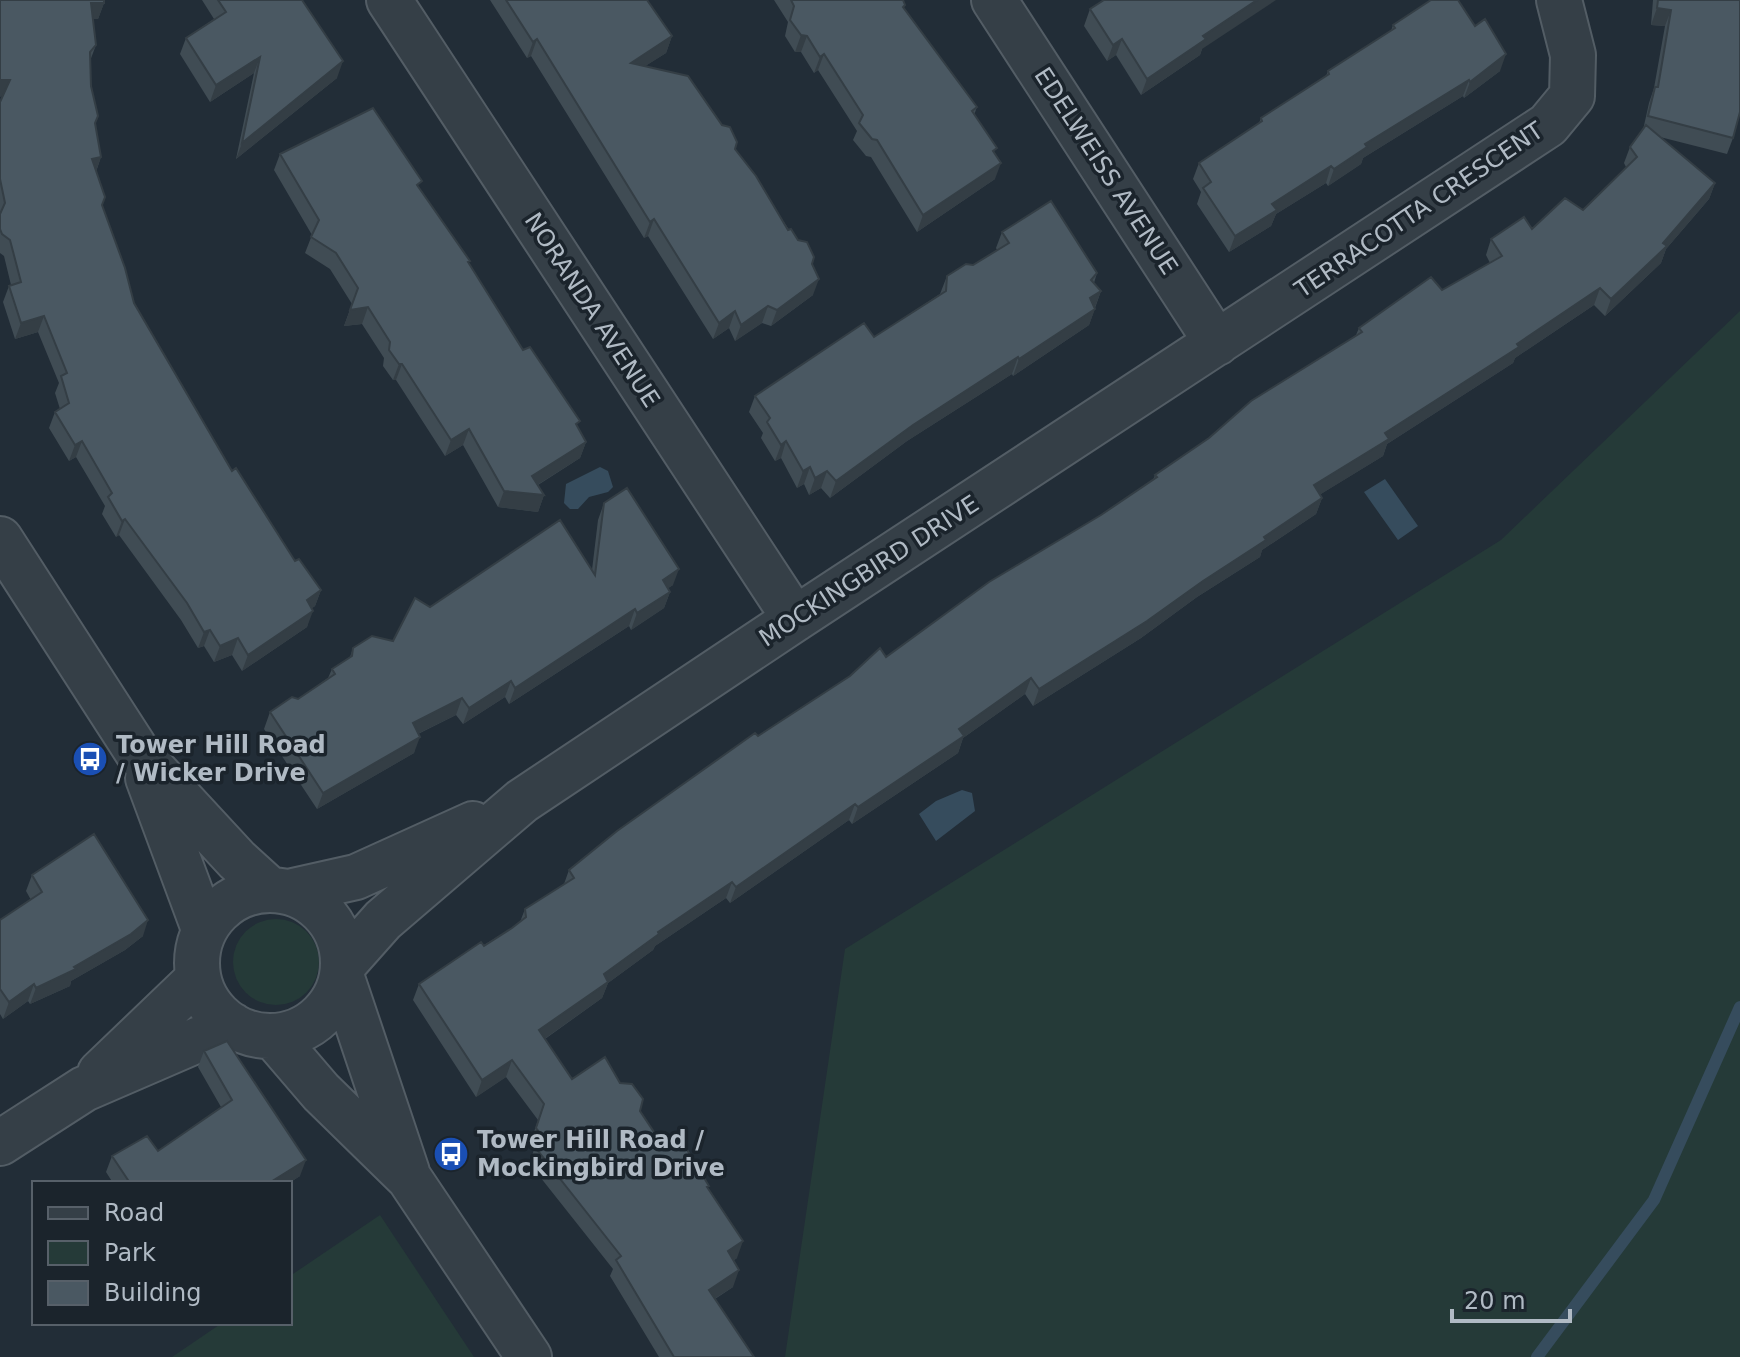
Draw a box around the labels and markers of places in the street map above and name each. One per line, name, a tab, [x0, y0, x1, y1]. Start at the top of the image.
place label: Tower Hill Road / Wicker Drive	[116, 731, 326, 787]
bus stop icon: Tower Hill Road / Wicker Drive	[71, 740, 109, 778]
place label: Tower Hill Road / Mockingbird Drive	[477, 1126, 725, 1182]
bus stop icon: Tower Hill Road / Mockingbird Drive	[432, 1135, 470, 1173]

